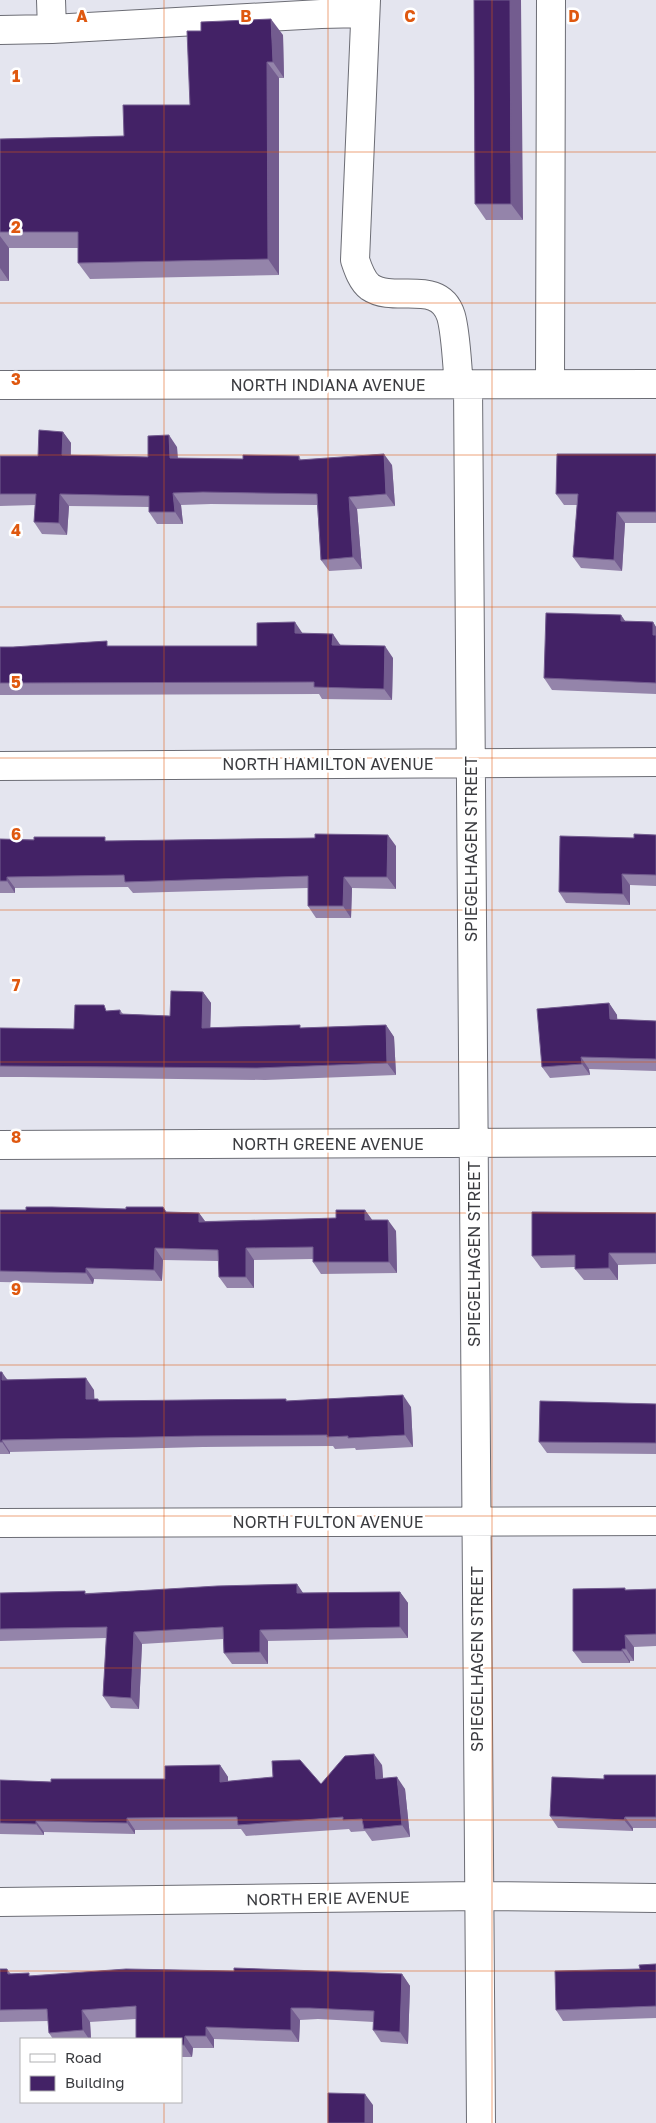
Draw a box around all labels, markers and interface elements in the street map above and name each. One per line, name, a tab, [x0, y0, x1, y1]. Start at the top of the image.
text: A	[76, 6, 88, 26]
text: B	[240, 6, 252, 26]
text: C	[404, 6, 416, 26]
text: D	[568, 6, 580, 26]
text: 1	[12, 66, 20, 86]
text: 2	[11, 217, 21, 237]
text: 3	[11, 369, 21, 389]
street label: NORTH INDIANA AVENUE	[230, 375, 426, 395]
text: 4	[11, 520, 21, 540]
text: 5	[11, 672, 21, 692]
street label: NORTH HAMILTON AVENUE	[222, 754, 434, 774]
street label: SPIEGELHAGEN STREET	[461, 756, 481, 942]
text: 6	[11, 824, 21, 844]
text: 7	[12, 975, 21, 995]
text: 8	[11, 1127, 21, 1147]
street label: NORTH GREENE AVENUE	[232, 1134, 424, 1154]
street label: SPIEGELHAGEN STREET	[464, 1161, 484, 1347]
text: 9	[11, 1279, 21, 1299]
street label: NORTH FULTON AVENUE	[233, 1512, 423, 1532]
street label: SPIEGELHAGEN STREET	[467, 1566, 487, 1752]
street label: NORTH ERIE AVENUE	[246, 1887, 410, 1909]
legend	[20, 2038, 182, 2103]
text: Road	[65, 2048, 102, 2066]
text: Building	[65, 2073, 125, 2091]

